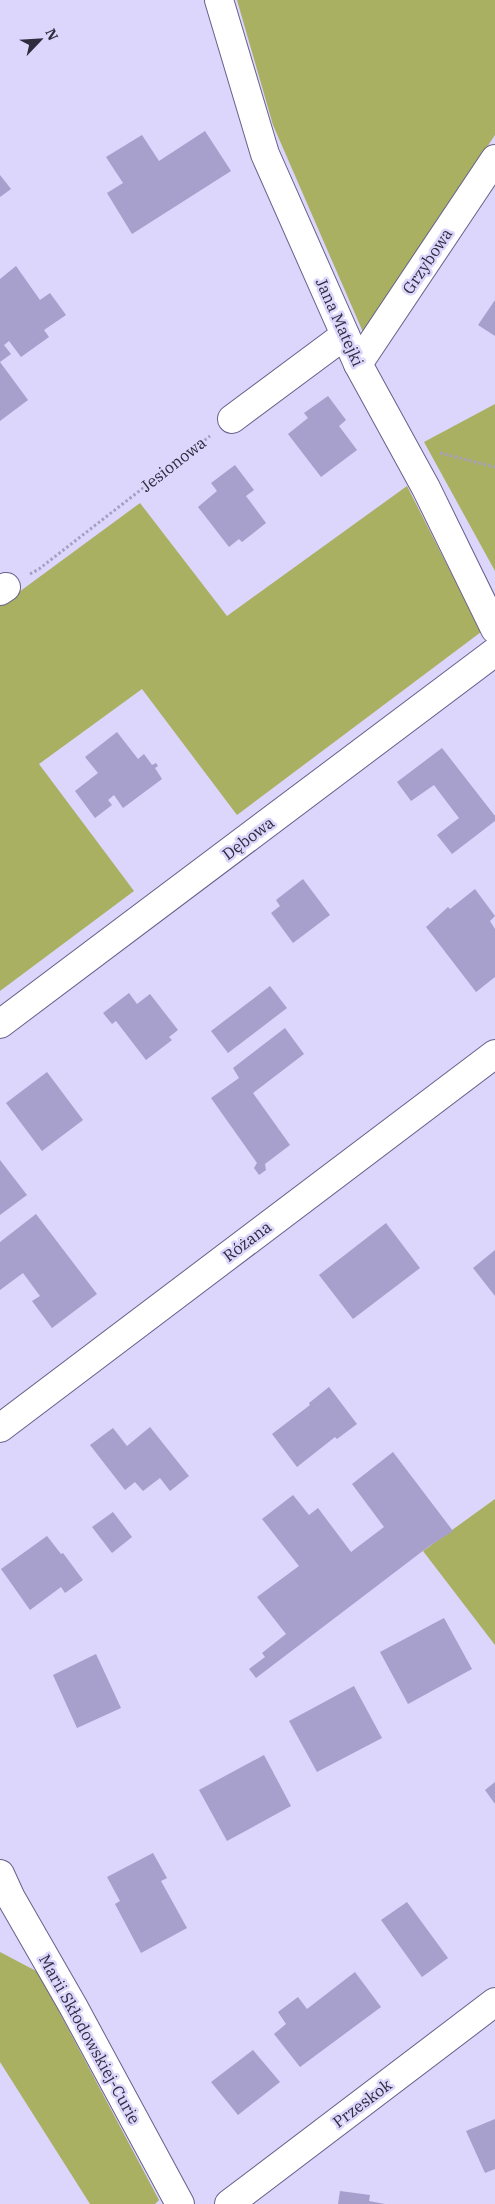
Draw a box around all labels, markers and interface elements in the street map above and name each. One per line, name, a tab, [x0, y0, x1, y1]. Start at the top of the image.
north arrow	[15, 15, 65, 65]
text: N	[41, 26, 62, 43]
street label: Grzybowa	[398, 224, 456, 298]
street label: Jana Matejki	[312, 275, 368, 369]
street label: Jesionowa	[136, 432, 210, 496]
street label: Dębowa	[218, 812, 278, 864]
street label: Różana	[219, 1216, 275, 1266]
street label: Marii Skłodowskiej-Curie	[35, 1951, 145, 2127]
street label: Przeskok	[329, 2074, 396, 2132]

